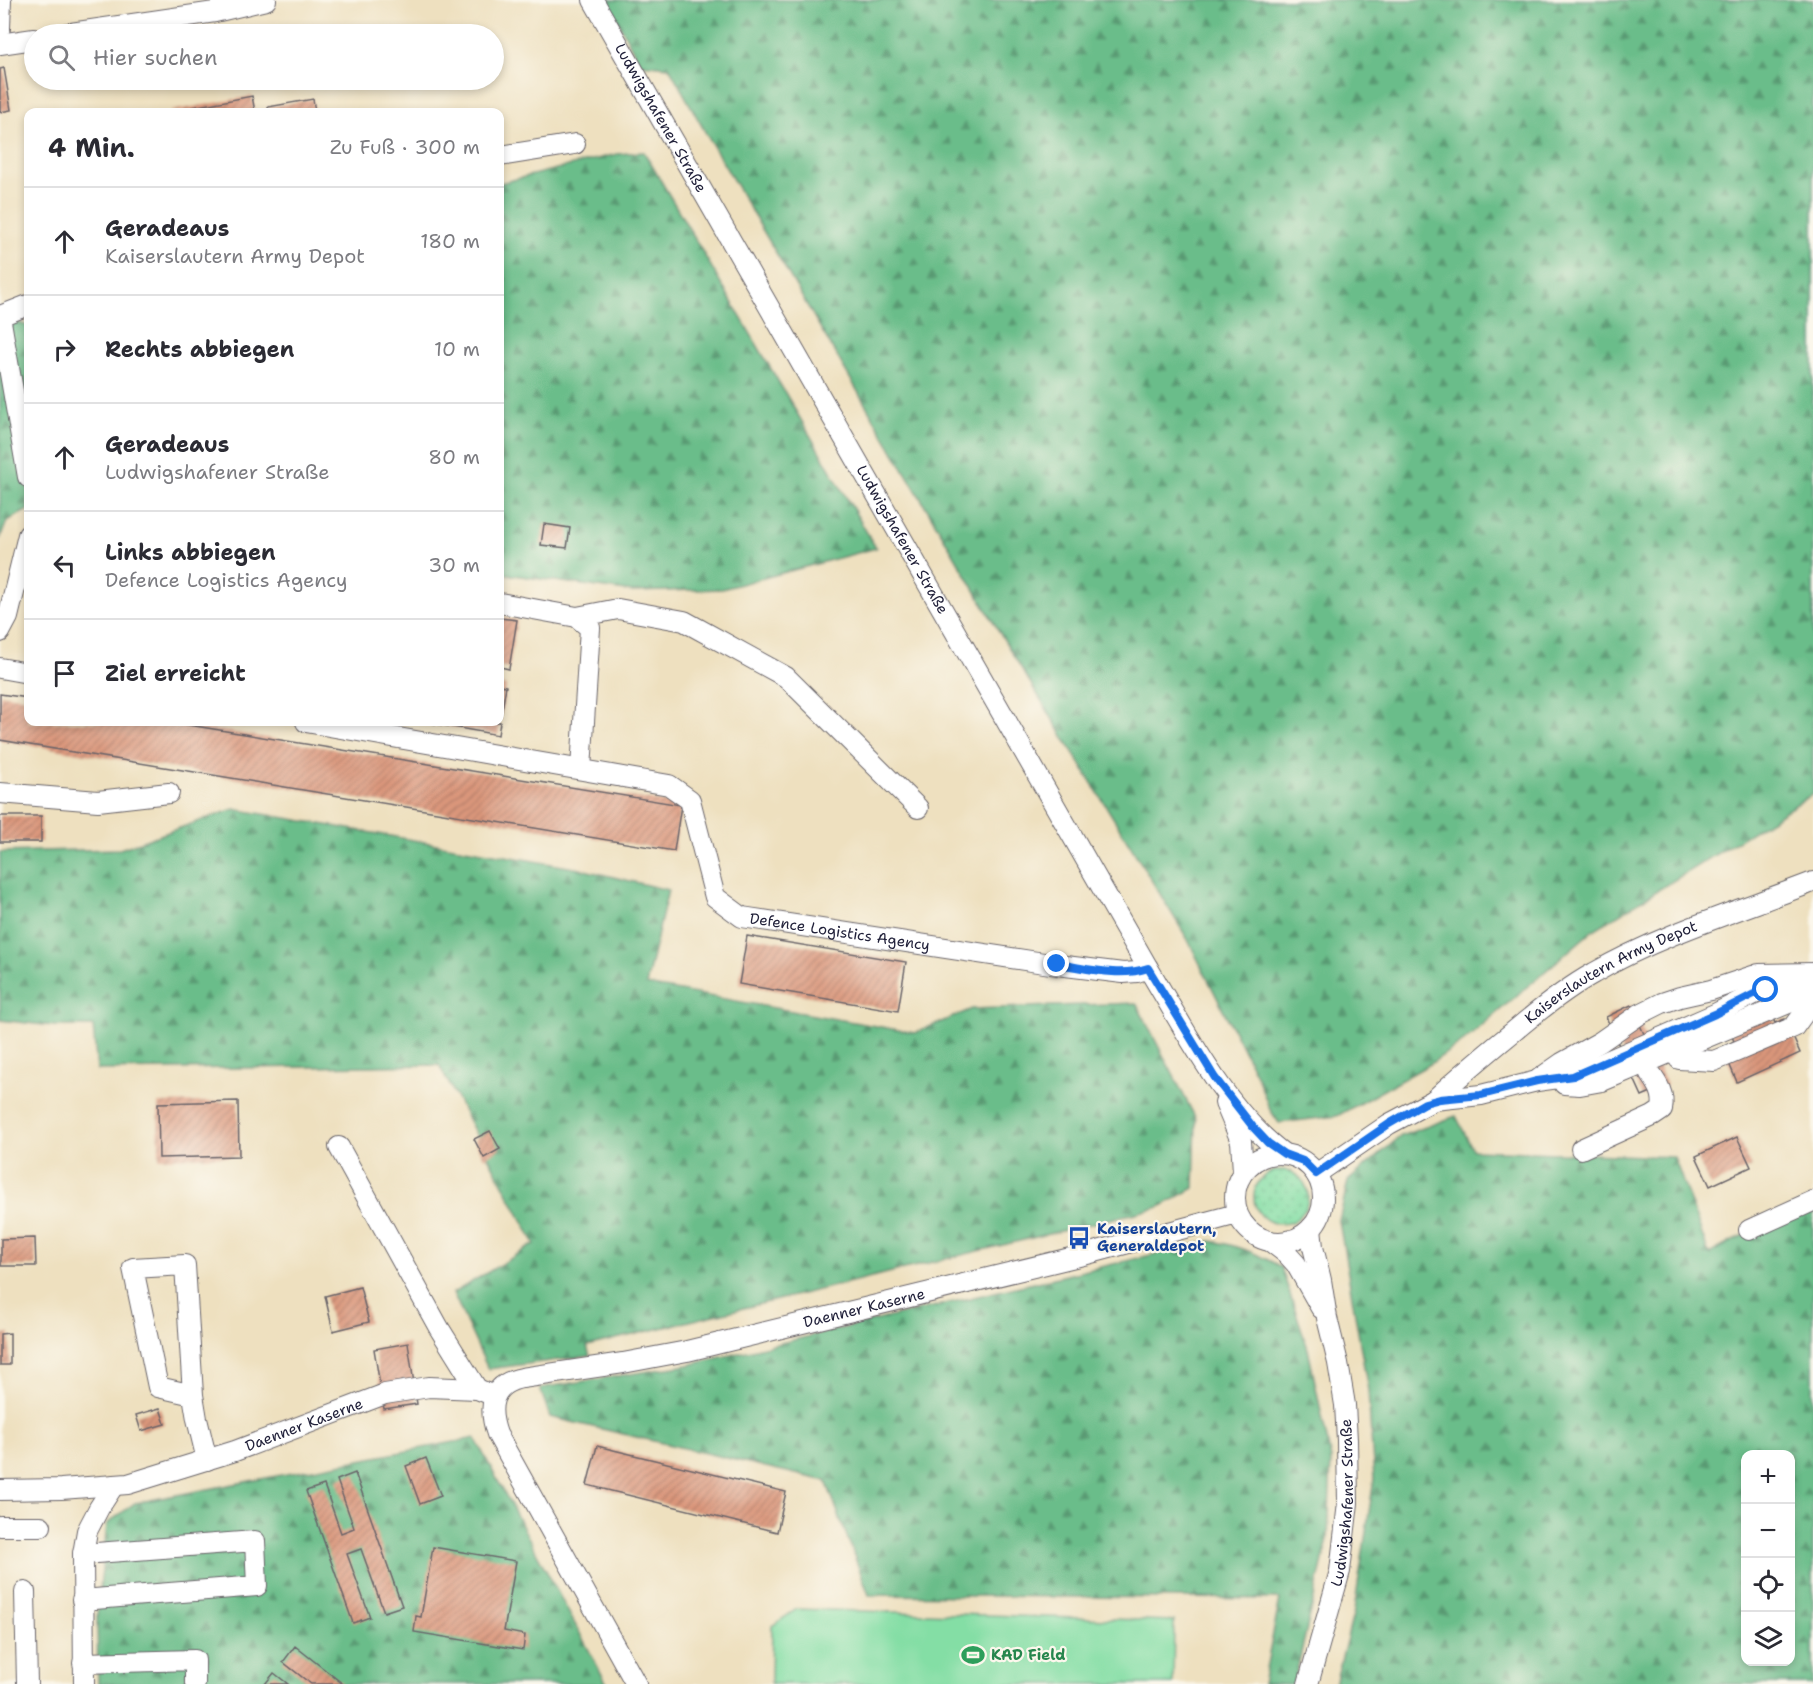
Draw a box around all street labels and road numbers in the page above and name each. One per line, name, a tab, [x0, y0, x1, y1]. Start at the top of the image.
street label: Ludwigshafener Straße	[610, 40, 711, 196]
street label: Ludwigshafener Straße	[852, 462, 953, 618]
street label: Defence Logistics Agency	[748, 908, 931, 956]
street label: Kaiserslautern Army Depot	[1521, 916, 1700, 1028]
street label: Daenner Kaserne	[801, 1284, 927, 1332]
street label: Daenner Kaserne	[242, 1393, 366, 1456]
street label: Ludwigshafener Straße	[1326, 1418, 1358, 1589]

